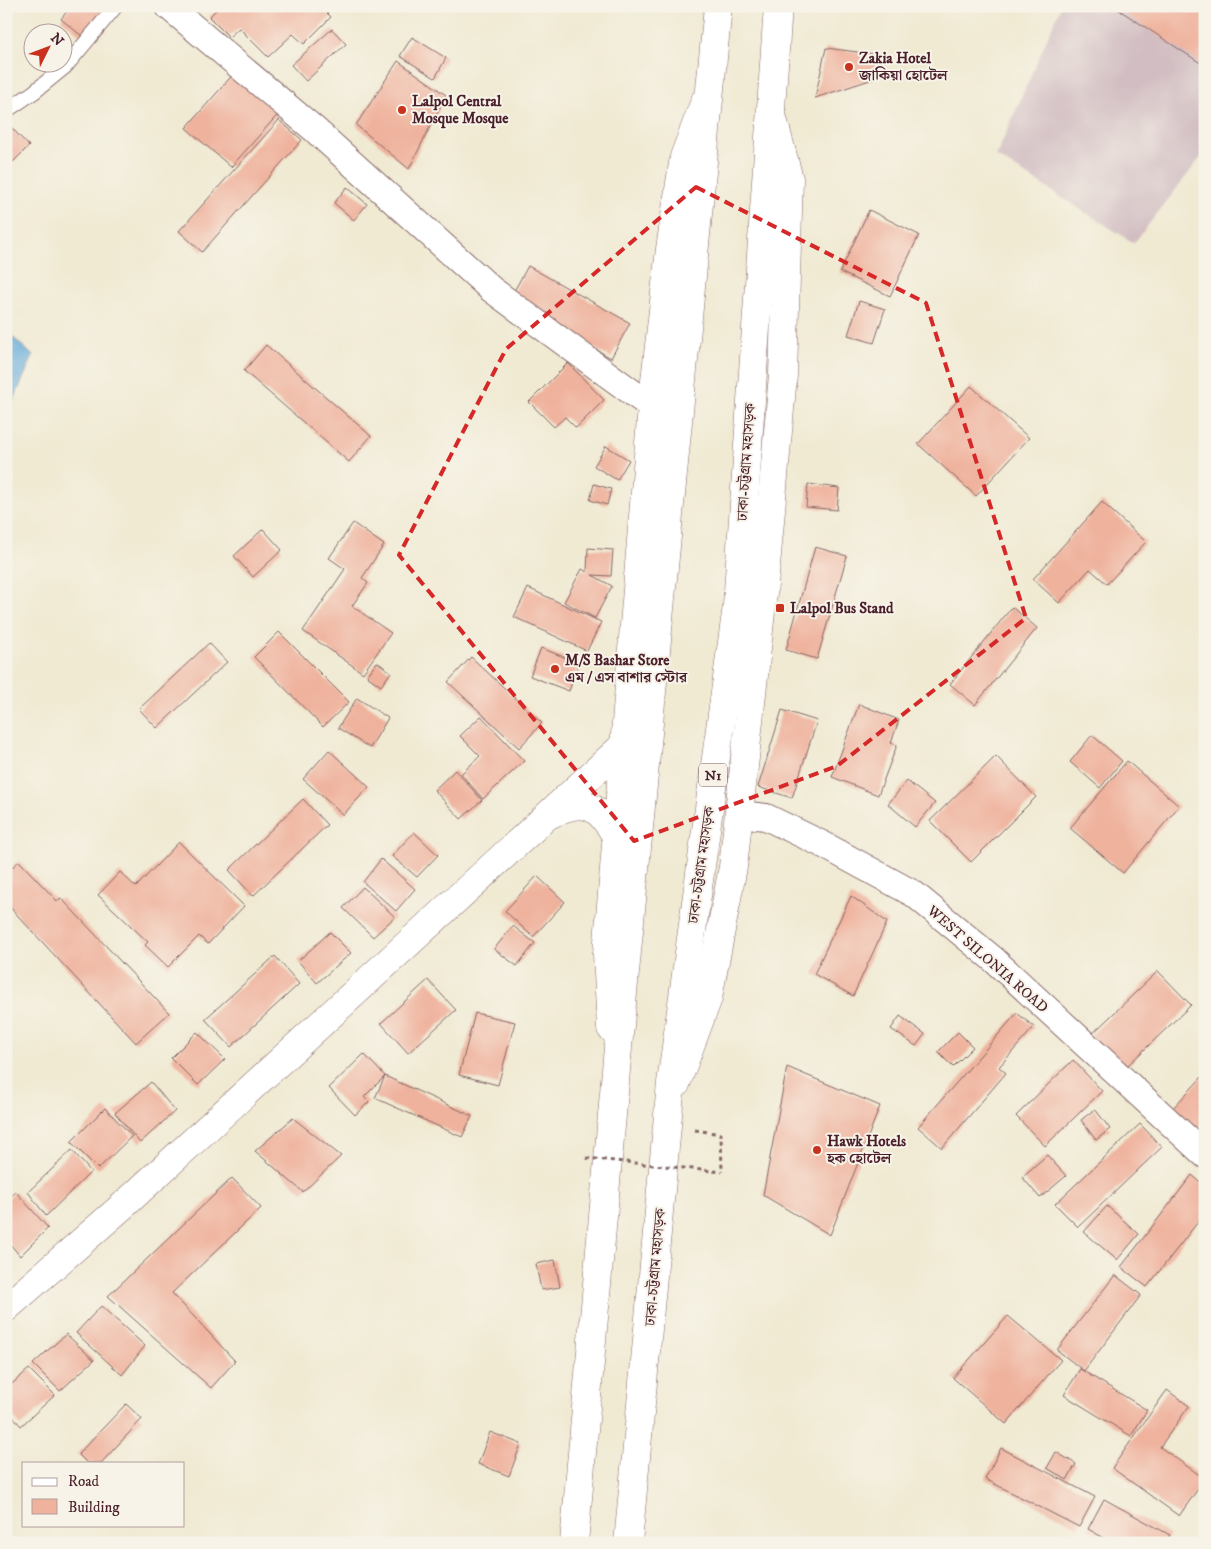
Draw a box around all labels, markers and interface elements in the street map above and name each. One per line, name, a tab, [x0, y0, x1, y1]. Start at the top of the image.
north arrow	[22, 22, 72, 72]
text: N	[46, 30, 68, 51]
place label: Zakia Hotel জাকিয়া হোটেল	[858, 49, 948, 85]
marker: Zakia Hotel জাকিয়া হোটেল	[843, 61, 855, 73]
place label: Lalpol Central Mosque Mosque	[412, 92, 509, 129]
marker: Lalpol Central Mosque Mosque	[396, 104, 408, 116]
street label: ঢাকা-চট্টগ্রাম মহাসড়ক	[733, 402, 760, 522]
place label: Lalpol Bus Stand	[790, 599, 894, 618]
marker: Lalpol Bus Stand	[774, 602, 786, 614]
place label: M/S Bashar Store এম / এস বাশার স্টোর	[565, 651, 688, 687]
marker: M/S Bashar Store এম / এস বাশার স্টোর	[549, 663, 561, 675]
road number: N1	[699, 764, 727, 786]
street label: ঢাকা-চট্টগ্রাম মহাসড়ক	[684, 805, 719, 926]
street label: WEST SILONIA ROAD	[922, 901, 1052, 1017]
place label: Hawk Hotels হক হোটেল	[826, 1132, 906, 1168]
marker: Hawk Hotels হক হোটেল	[811, 1144, 823, 1156]
street label: ঢাকা-চট্টগ্রাম মহাসড়ক	[641, 1207, 670, 1328]
legend	[22, 1462, 185, 1526]
text: Road	[68, 1472, 100, 1491]
text: Building	[68, 1498, 120, 1517]

